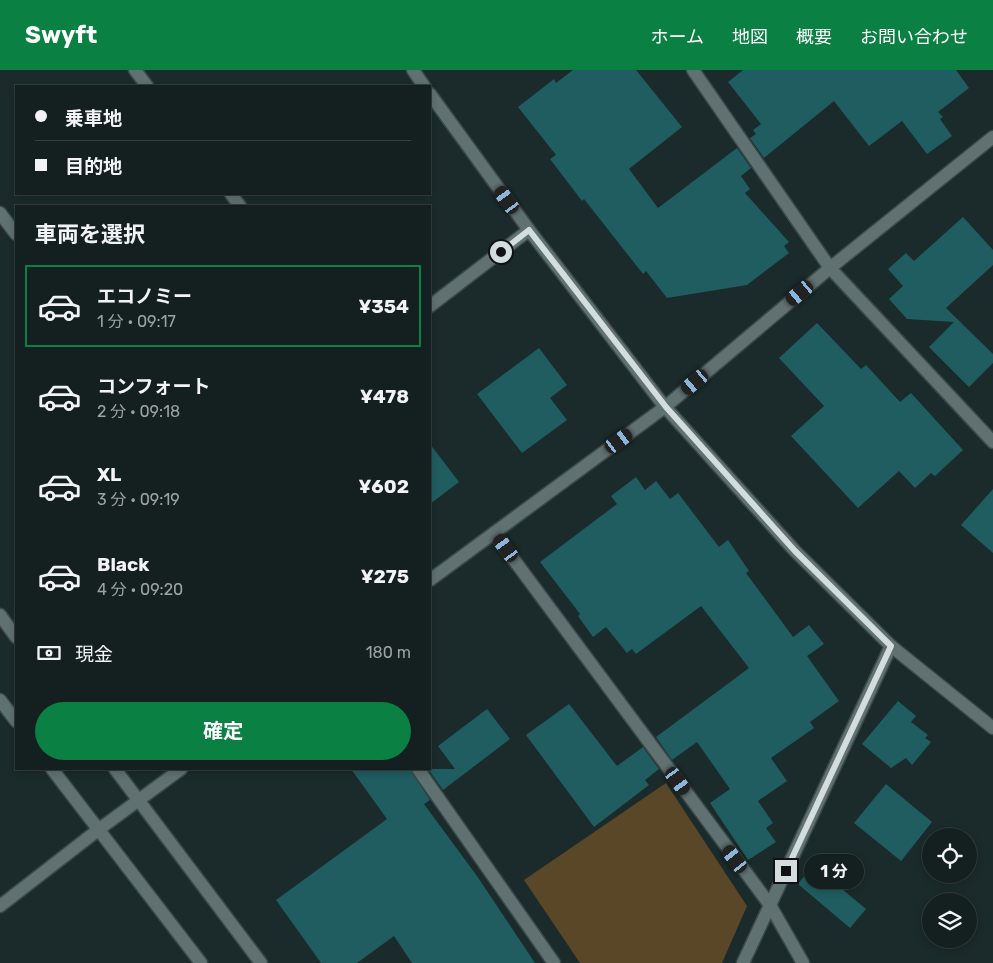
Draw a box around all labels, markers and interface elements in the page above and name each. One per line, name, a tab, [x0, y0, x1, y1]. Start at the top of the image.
text: Swyft	[25, 21, 97, 49]
text: ホーム	[651, 26, 704, 48]
text: 地図	[732, 26, 768, 48]
text: 概要	[796, 26, 832, 48]
text: お問い合わせ	[860, 26, 968, 48]
text: 乗車地	[65, 107, 122, 130]
text: 目的地	[65, 155, 122, 178]
car	[492, 183, 521, 217]
text: 車両を選択	[35, 221, 145, 248]
route start	[490, 241, 512, 263]
car	[783, 278, 816, 308]
icon: car	[37, 284, 82, 329]
text: エコノミー	[97, 285, 192, 308]
text: ¥354	[358, 295, 409, 318]
text: 1 分 · 09:17	[97, 312, 176, 331]
car	[678, 367, 711, 397]
icon: car	[37, 374, 82, 419]
text: コンフォート	[97, 375, 210, 398]
text: ¥478	[360, 385, 409, 408]
text: 2 分 · 09:18	[97, 402, 180, 421]
car	[602, 426, 635, 456]
text: XL	[97, 463, 121, 486]
icon: car	[37, 464, 82, 509]
text: ¥602	[358, 475, 409, 498]
text: 3 分 · 09:19	[97, 490, 180, 509]
car	[491, 531, 520, 565]
text: Black	[97, 553, 149, 576]
icon: car	[37, 554, 82, 599]
text: ¥275	[360, 565, 409, 588]
text: 4 分 · 09:20	[97, 580, 183, 599]
icon: cash	[35, 639, 63, 667]
text: 現金	[75, 643, 113, 666]
text: 180 m	[366, 643, 411, 662]
button: 確定	[35, 702, 411, 760]
car	[663, 764, 692, 798]
map controls	[922, 828, 977, 948]
button: locate	[922, 828, 977, 883]
car	[719, 843, 750, 875]
callout: 1 分	[804, 854, 864, 888]
route end	[775, 860, 797, 882]
text: 1 分	[820, 862, 848, 881]
button: layers	[922, 893, 977, 948]

